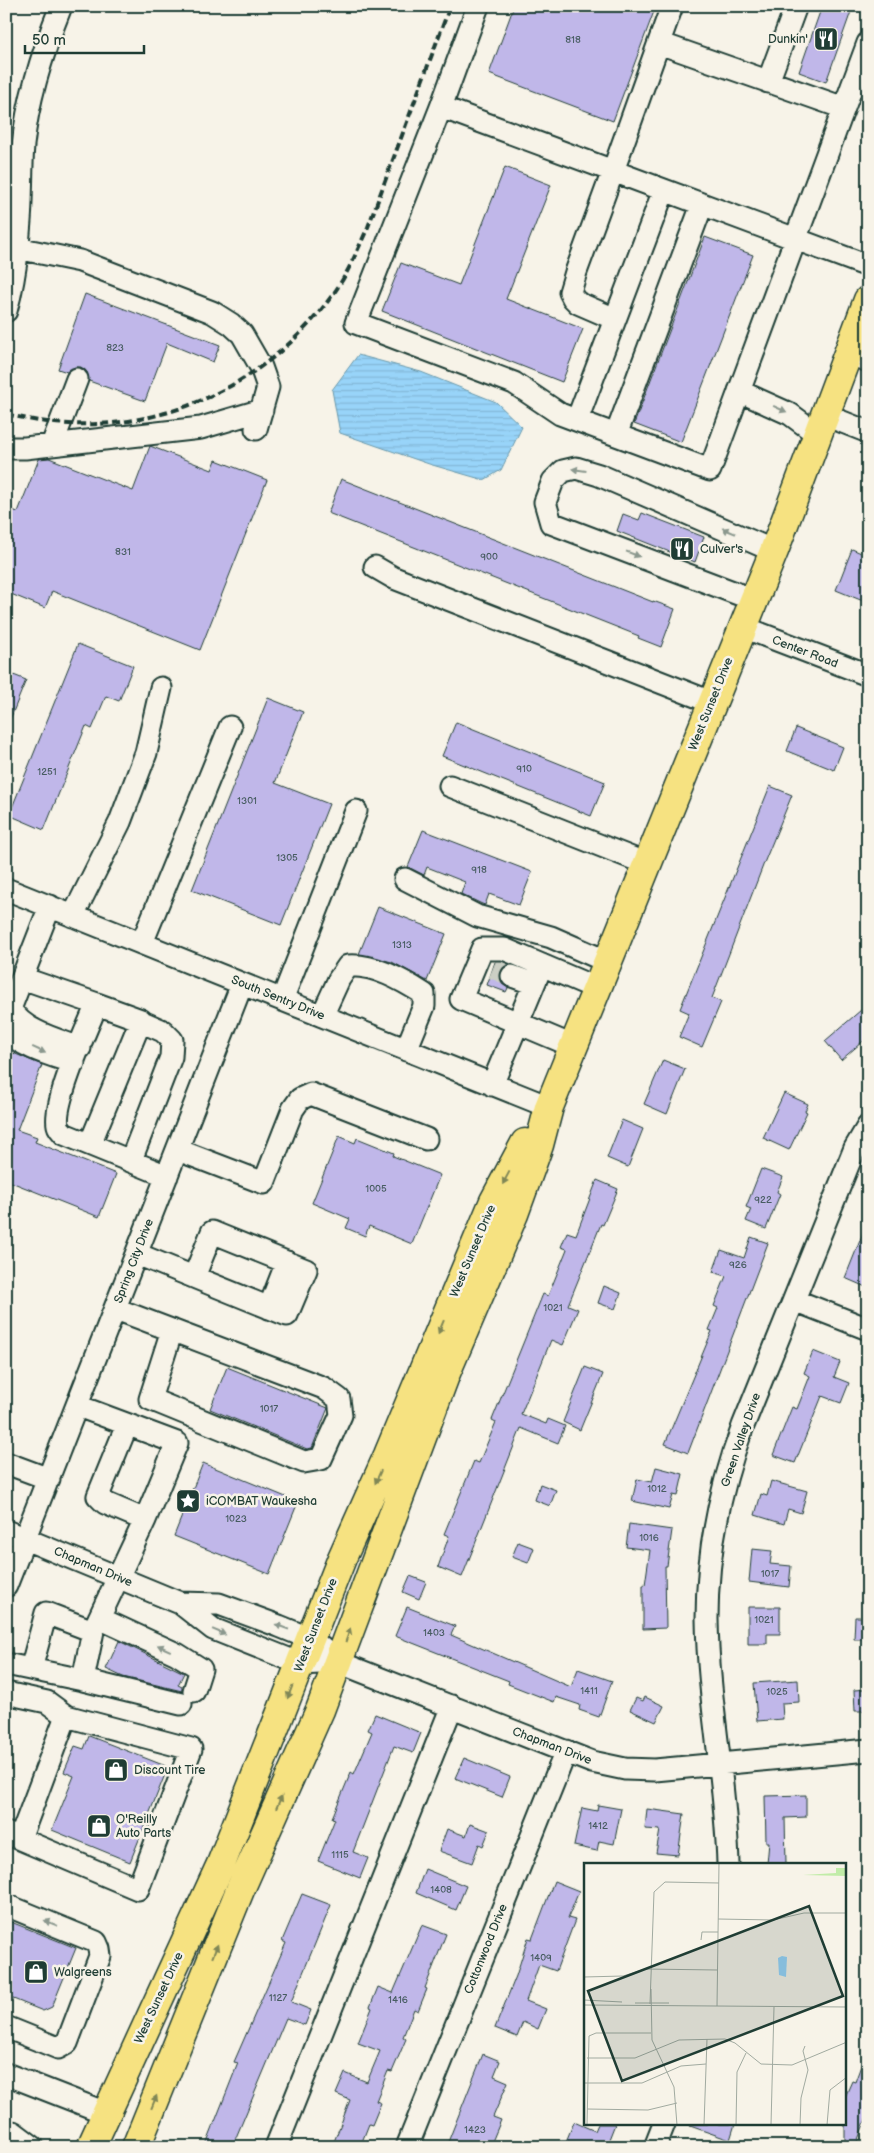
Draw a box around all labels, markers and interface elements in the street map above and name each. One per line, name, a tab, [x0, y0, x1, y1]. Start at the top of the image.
scale bar	[25, 22, 144, 54]
restaurant icon: Dunkin'	[813, 26, 839, 52]
text: 50 m	[32, 31, 66, 50]
place label: Dunkin'	[768, 32, 808, 47]
house number: 818	[565, 34, 581, 46]
house number: 823	[106, 342, 124, 354]
one-way arrow	[773, 406, 787, 414]
one-way arrow	[571, 466, 587, 474]
one-way arrow	[722, 527, 736, 535]
restaurant icon: Culver's	[669, 536, 695, 562]
place label: Culver's	[700, 542, 743, 557]
house number: 831	[115, 546, 131, 558]
one-way arrow	[626, 550, 641, 558]
house number: 900	[480, 551, 498, 563]
street label: Center Road	[770, 633, 840, 671]
street label: West Sunset Drive	[686, 655, 736, 753]
house number: 910	[516, 763, 532, 775]
house number: 1251	[37, 766, 57, 778]
house number: 1301	[237, 795, 257, 807]
house number: 1305	[276, 852, 298, 864]
house number: 918	[471, 864, 487, 876]
house number: 1313	[392, 939, 412, 951]
street label: South Sentry Drive	[229, 972, 327, 1024]
one-way arrow	[31, 1046, 46, 1055]
one-way arrow	[502, 1171, 510, 1185]
house number: 1005	[365, 1183, 387, 1195]
house number: 922	[754, 1194, 772, 1206]
street label: West Sunset Drive	[447, 1203, 499, 1299]
street label: Spring City Drive	[111, 1217, 157, 1305]
house number: 926	[729, 1259, 747, 1271]
house number: 1021	[543, 1302, 563, 1314]
one-way arrow	[437, 1320, 445, 1334]
street label: Green Valley Drive	[718, 1391, 764, 1489]
house number: 1017	[260, 1403, 278, 1415]
one-way arrow	[374, 1470, 382, 1484]
house number: 1012	[647, 1483, 667, 1495]
place icon: iCOMBAT Waukesha	[175, 1488, 201, 1514]
place label: iCOMBAT Waukesha	[206, 1494, 317, 1509]
house number: 1023	[225, 1513, 247, 1525]
house number: 1016	[639, 1532, 659, 1544]
street label: Chapman Drive	[51, 1544, 135, 1590]
house number: 1017	[761, 1568, 779, 1580]
street label: West Sunset Drive	[291, 1576, 341, 1674]
house number: 1021	[754, 1614, 774, 1626]
one-way arrow	[275, 1623, 290, 1631]
house number: 1403	[423, 1627, 445, 1639]
one-way arrow	[212, 1628, 226, 1636]
one-way arrow	[345, 1628, 352, 1643]
one-way arrow	[157, 1643, 171, 1651]
one-way arrow	[286, 1685, 294, 1700]
house number: 1411	[580, 1685, 598, 1697]
house number: 1025	[766, 1686, 788, 1698]
street label: Chapman Drive	[510, 1724, 594, 1768]
shop icon: Discount Tire	[103, 1757, 129, 1783]
place label: Discount Tire	[134, 1763, 205, 1778]
one-way arrow	[275, 1795, 283, 1809]
place label: O'Reilly Auto Parts	[116, 1812, 171, 1841]
shop icon: O'Reilly Auto Parts	[86, 1813, 112, 1839]
house number: 1412	[588, 1820, 608, 1832]
house number: 1115	[331, 1849, 349, 1861]
inset map	[584, 1863, 846, 2126]
house number: 1408	[430, 1884, 452, 1896]
street label: Cottonwood Drive	[461, 1902, 511, 1996]
one-way arrow	[44, 1919, 58, 1927]
one-way arrow	[211, 1943, 219, 1958]
street label: West Sunset Drive	[131, 1950, 187, 2046]
house number: 1409	[530, 1952, 552, 1964]
shop icon: Walgreens	[23, 1959, 49, 1985]
place label: Walgreens	[54, 1965, 112, 1980]
house number: 1127	[269, 1992, 287, 2004]
house number: 1416	[388, 1994, 408, 2006]
one-way arrow	[151, 2094, 158, 2109]
house number: 1423	[464, 2124, 486, 2136]

